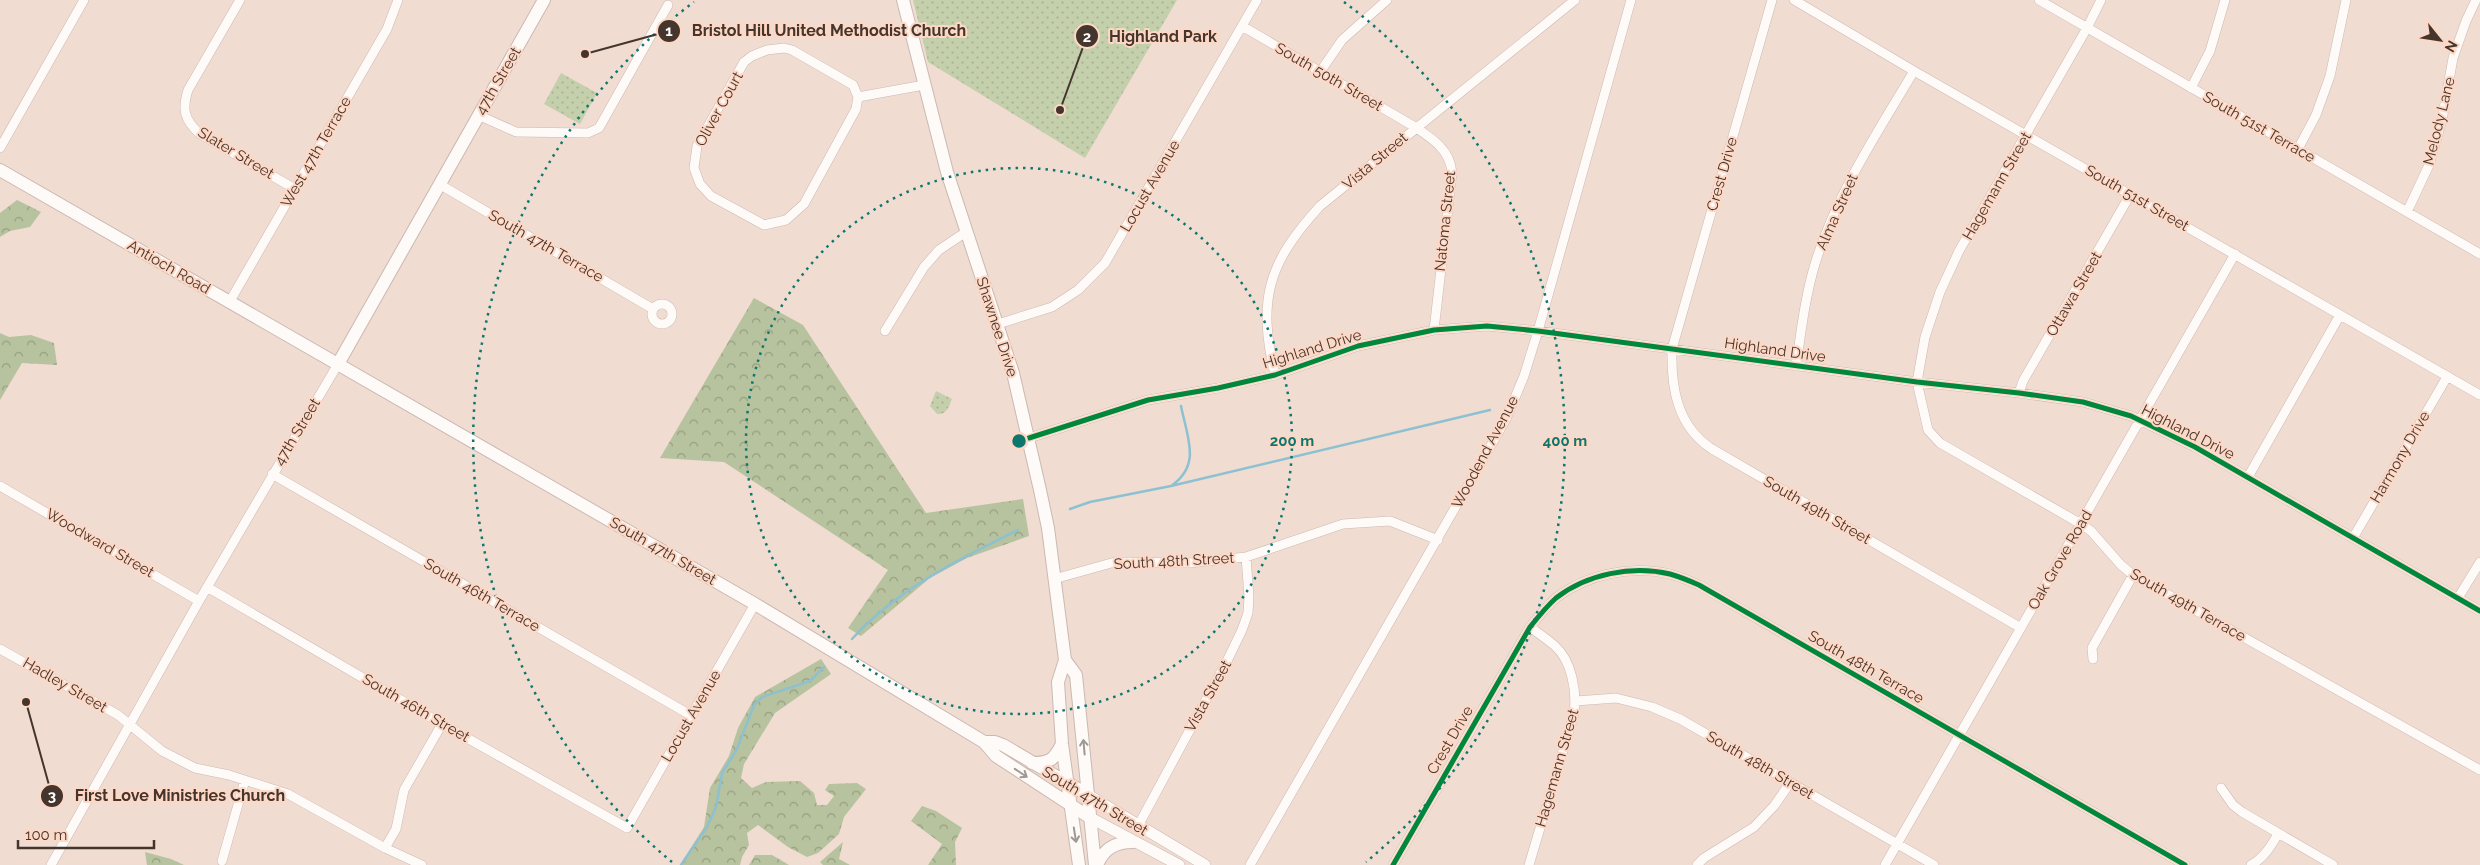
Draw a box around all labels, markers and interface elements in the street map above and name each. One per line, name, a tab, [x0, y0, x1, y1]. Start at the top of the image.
callout: Bristol Hill United Methodist Church	[656, 15, 976, 46]
north arrow	[2415, 15, 2465, 65]
text: Bristol Hill United Methodist Church	[692, 21, 966, 40]
callout: Highland Park	[1074, 21, 1227, 52]
text: 1	[665, 22, 673, 40]
text: Highland Park	[1109, 27, 1217, 46]
text: 2	[1083, 28, 1091, 46]
text: N	[2442, 38, 2461, 55]
street label: South 50th Street	[1272, 39, 1386, 115]
street label: 47th Street	[471, 44, 525, 118]
street label: Oliver Court	[691, 69, 747, 149]
street label: Melody Lane	[2419, 75, 2459, 167]
street label: South 51st Terrace	[2200, 88, 2319, 167]
street label: West 47th Terrace	[277, 93, 355, 211]
street label: Slater Street	[195, 123, 277, 183]
street label: Vista Street	[1339, 129, 1411, 193]
street label: Hagemann Street	[1959, 129, 2035, 243]
street label: Crest Drive	[1703, 135, 1741, 213]
street label: Locust Avenue	[1116, 137, 1184, 235]
street label: South 51st Street	[2082, 161, 2192, 235]
street label: Natoma Street	[1431, 170, 1459, 272]
street label: Alma Street	[1812, 171, 1862, 253]
street label: South 47th Terrace	[485, 206, 607, 286]
street label: Antioch Road	[124, 236, 214, 298]
street label: Ottawa Street	[2042, 248, 2106, 340]
street label: Shawnee Drive	[972, 275, 1022, 379]
street label: Highland Drive	[1260, 325, 1364, 373]
street label: Highland Drive	[1723, 334, 1827, 366]
street label: Woodend Avenue	[1448, 393, 1522, 511]
street label: 47th Street	[270, 395, 324, 469]
street label: Highland Drive	[2138, 401, 2238, 463]
street label: Harmony Drive	[2366, 408, 2434, 506]
centre of rings	[1010, 432, 1028, 450]
text: 200 m	[1270, 432, 1314, 450]
text: 400 m	[1543, 432, 1587, 450]
street label: South 49th Street	[1760, 472, 1874, 548]
street label: Woodward Street	[43, 505, 157, 581]
street label: Oak Grove Road	[2024, 507, 2096, 613]
street label: South 47th Street	[607, 513, 719, 589]
street label: South 48th Street	[1113, 549, 1235, 573]
street label: South 46th Terrace	[421, 554, 543, 636]
street label: South 49th Terrace	[2127, 565, 2249, 646]
street label: South 48th Terrace	[1805, 627, 1927, 708]
street label: Hadley Street	[20, 654, 110, 716]
street label: Vista Street	[1181, 657, 1235, 735]
street label: Locust Avenue	[657, 667, 725, 765]
street label: South 46th Street	[359, 670, 473, 746]
street label: Crest Drive	[1423, 702, 1477, 777]
street label: Hagemann Street	[1532, 707, 1582, 829]
street label: South 48th Street	[1703, 727, 1817, 803]
one-way arrow	[1079, 739, 1088, 755]
street label: South 47th Street	[1039, 762, 1151, 840]
one-way arrow	[1014, 767, 1028, 778]
callout: First Love Ministries Church	[40, 780, 295, 811]
text: First Love Ministries Church	[75, 786, 285, 805]
text: 3	[48, 787, 56, 805]
scale bar	[18, 818, 154, 850]
text: 100 m	[25, 826, 67, 844]
one-way arrow	[1070, 827, 1080, 843]

